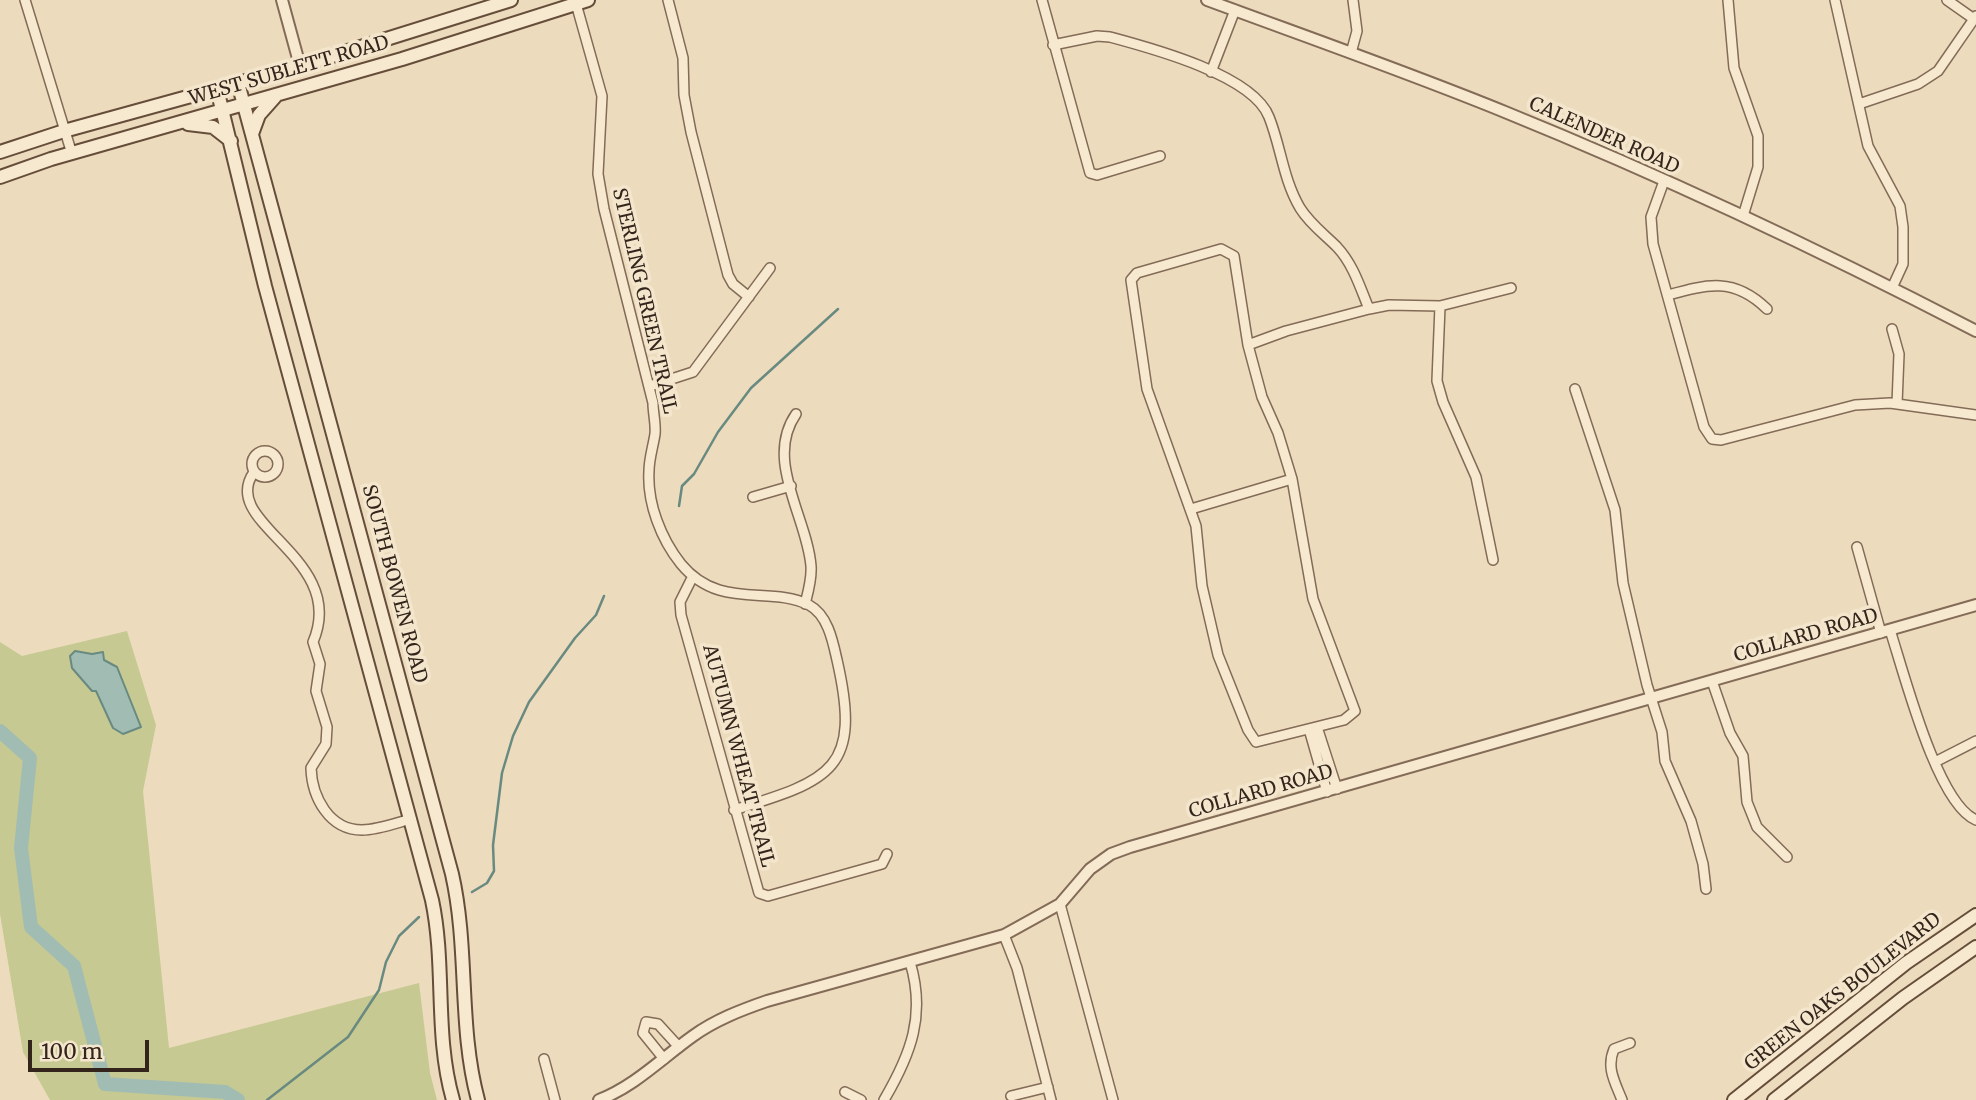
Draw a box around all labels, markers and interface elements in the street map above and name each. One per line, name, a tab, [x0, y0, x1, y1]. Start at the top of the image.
street label: WEST SUBLETT ROAD	[186, 31, 392, 111]
street label: CALENDER ROAD	[1525, 93, 1683, 179]
street label: STERLING GREEN TRAIL	[607, 186, 681, 416]
street label: SOUTH BOWEN ROAD	[357, 482, 431, 686]
street label: COLLARD ROAD	[1731, 605, 1881, 667]
street label: AUTUMN WHEAT TRAIL	[697, 642, 779, 870]
street label: COLLARD ROAD	[1186, 761, 1336, 823]
street label: GREEN OAKS BOULEVARD	[1740, 908, 1946, 1076]
scale bar	[32, 1026, 152, 1070]
text: 100 m	[41, 1038, 103, 1065]

